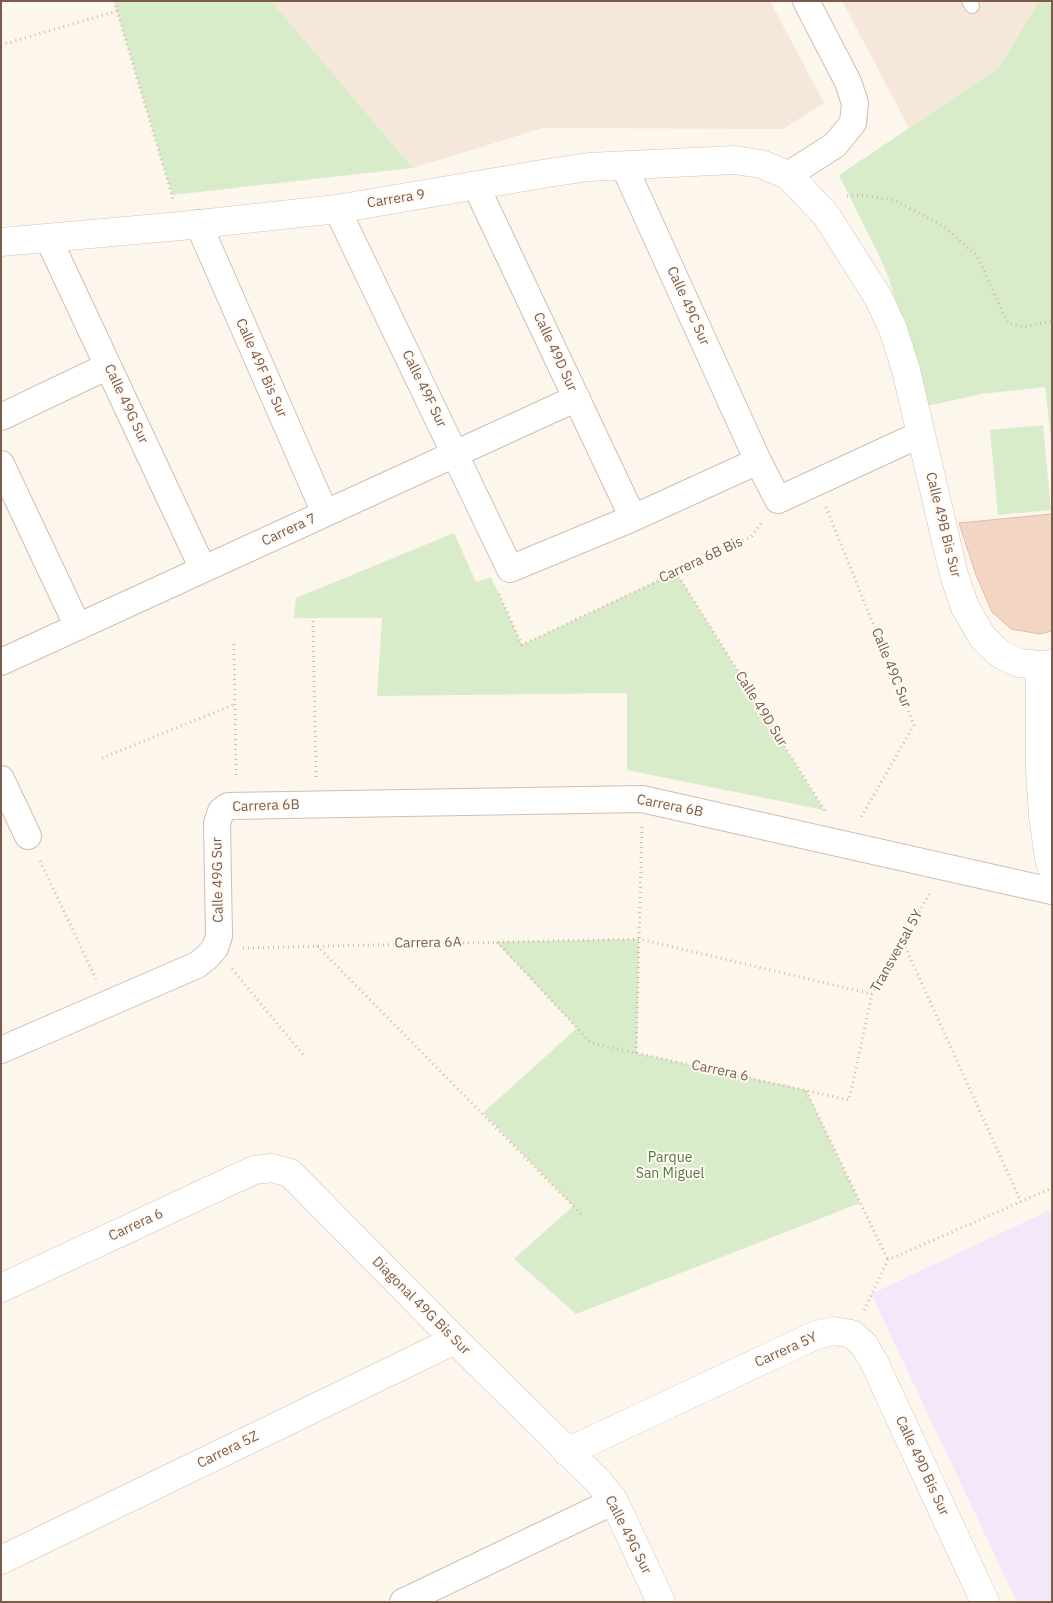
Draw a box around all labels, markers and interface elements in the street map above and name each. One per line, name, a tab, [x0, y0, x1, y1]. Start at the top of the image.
street label: Carrera 9	[366, 186, 426, 212]
street label: Calle 49C Sur	[663, 264, 713, 348]
street label: Calle 49D Sur	[529, 310, 581, 394]
street label: Calle 49F Bis Sur	[232, 316, 290, 420]
street label: Calle 49F Sur	[398, 348, 450, 430]
street label: Calle 49G Sur	[100, 362, 152, 446]
street label: Calle 49B Bis Sur	[922, 471, 964, 579]
street label: Carrera 7	[259, 510, 319, 550]
street label: Carrera 6B Bis	[657, 533, 745, 587]
street label: Calle 49C Sur	[867, 626, 915, 710]
street label: Calle 49D Sur	[731, 668, 791, 750]
street label: Carrera 6B	[635, 791, 705, 821]
street label: Carrera 6B	[232, 796, 300, 816]
street label: Calle 49G Sur	[209, 837, 227, 923]
street label: Transversal 5Y	[867, 907, 927, 995]
street label: Carrera 6A	[394, 934, 462, 952]
street label: Carrera 6	[690, 1057, 750, 1085]
park label: Parque San Miguel	[636, 1150, 704, 1182]
street label: Carrera 6	[106, 1205, 166, 1245]
street label: Diagonal 49G Bis Sur	[368, 1253, 474, 1359]
street label: Carrera 5Y	[752, 1329, 820, 1371]
street label: Calle 49D Bis Sur	[892, 1413, 952, 1519]
street label: Carrera 5Z	[194, 1428, 262, 1472]
street label: Calle 49G Sur	[601, 1493, 655, 1577]

